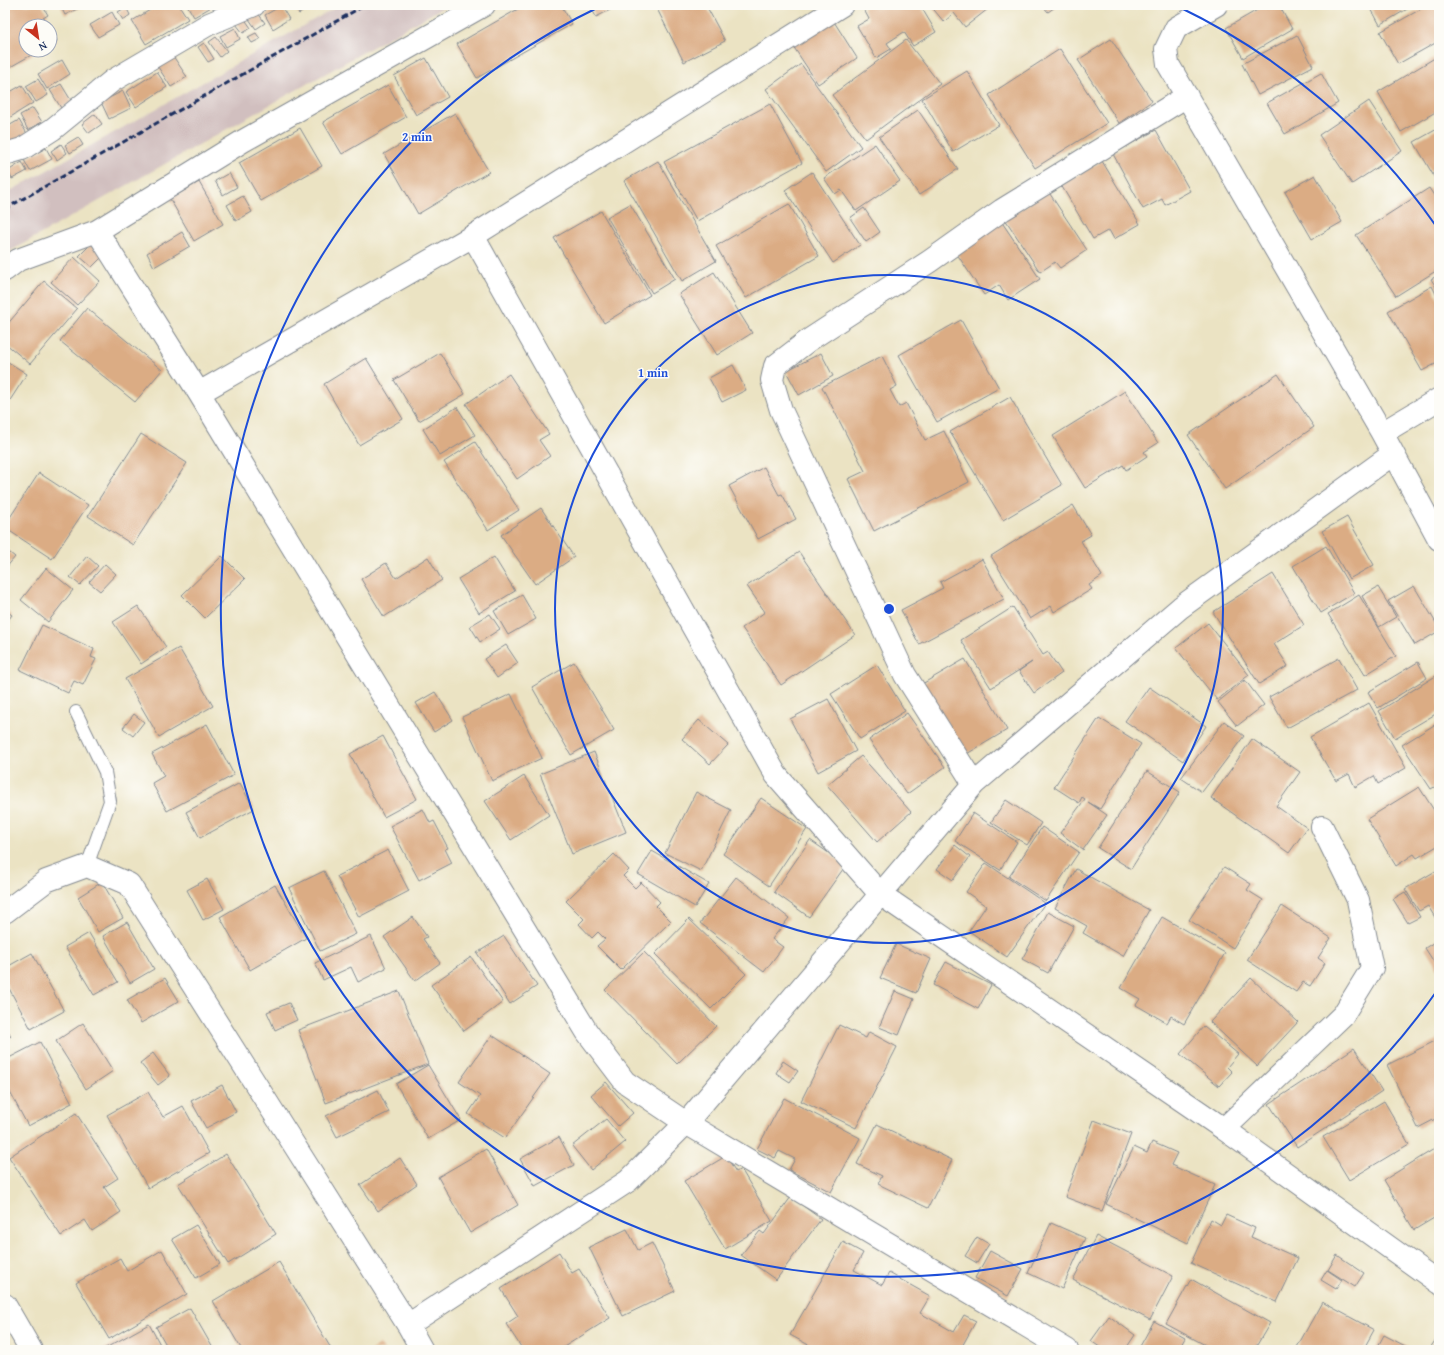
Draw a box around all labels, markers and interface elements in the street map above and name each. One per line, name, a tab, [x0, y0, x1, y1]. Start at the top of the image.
north arrow	[18, 18, 58, 58]
text: N	[35, 38, 50, 56]
text: 2 min	[402, 128, 432, 145]
text: 1 min	[638, 364, 668, 381]
centre of rings	[882, 602, 896, 616]

